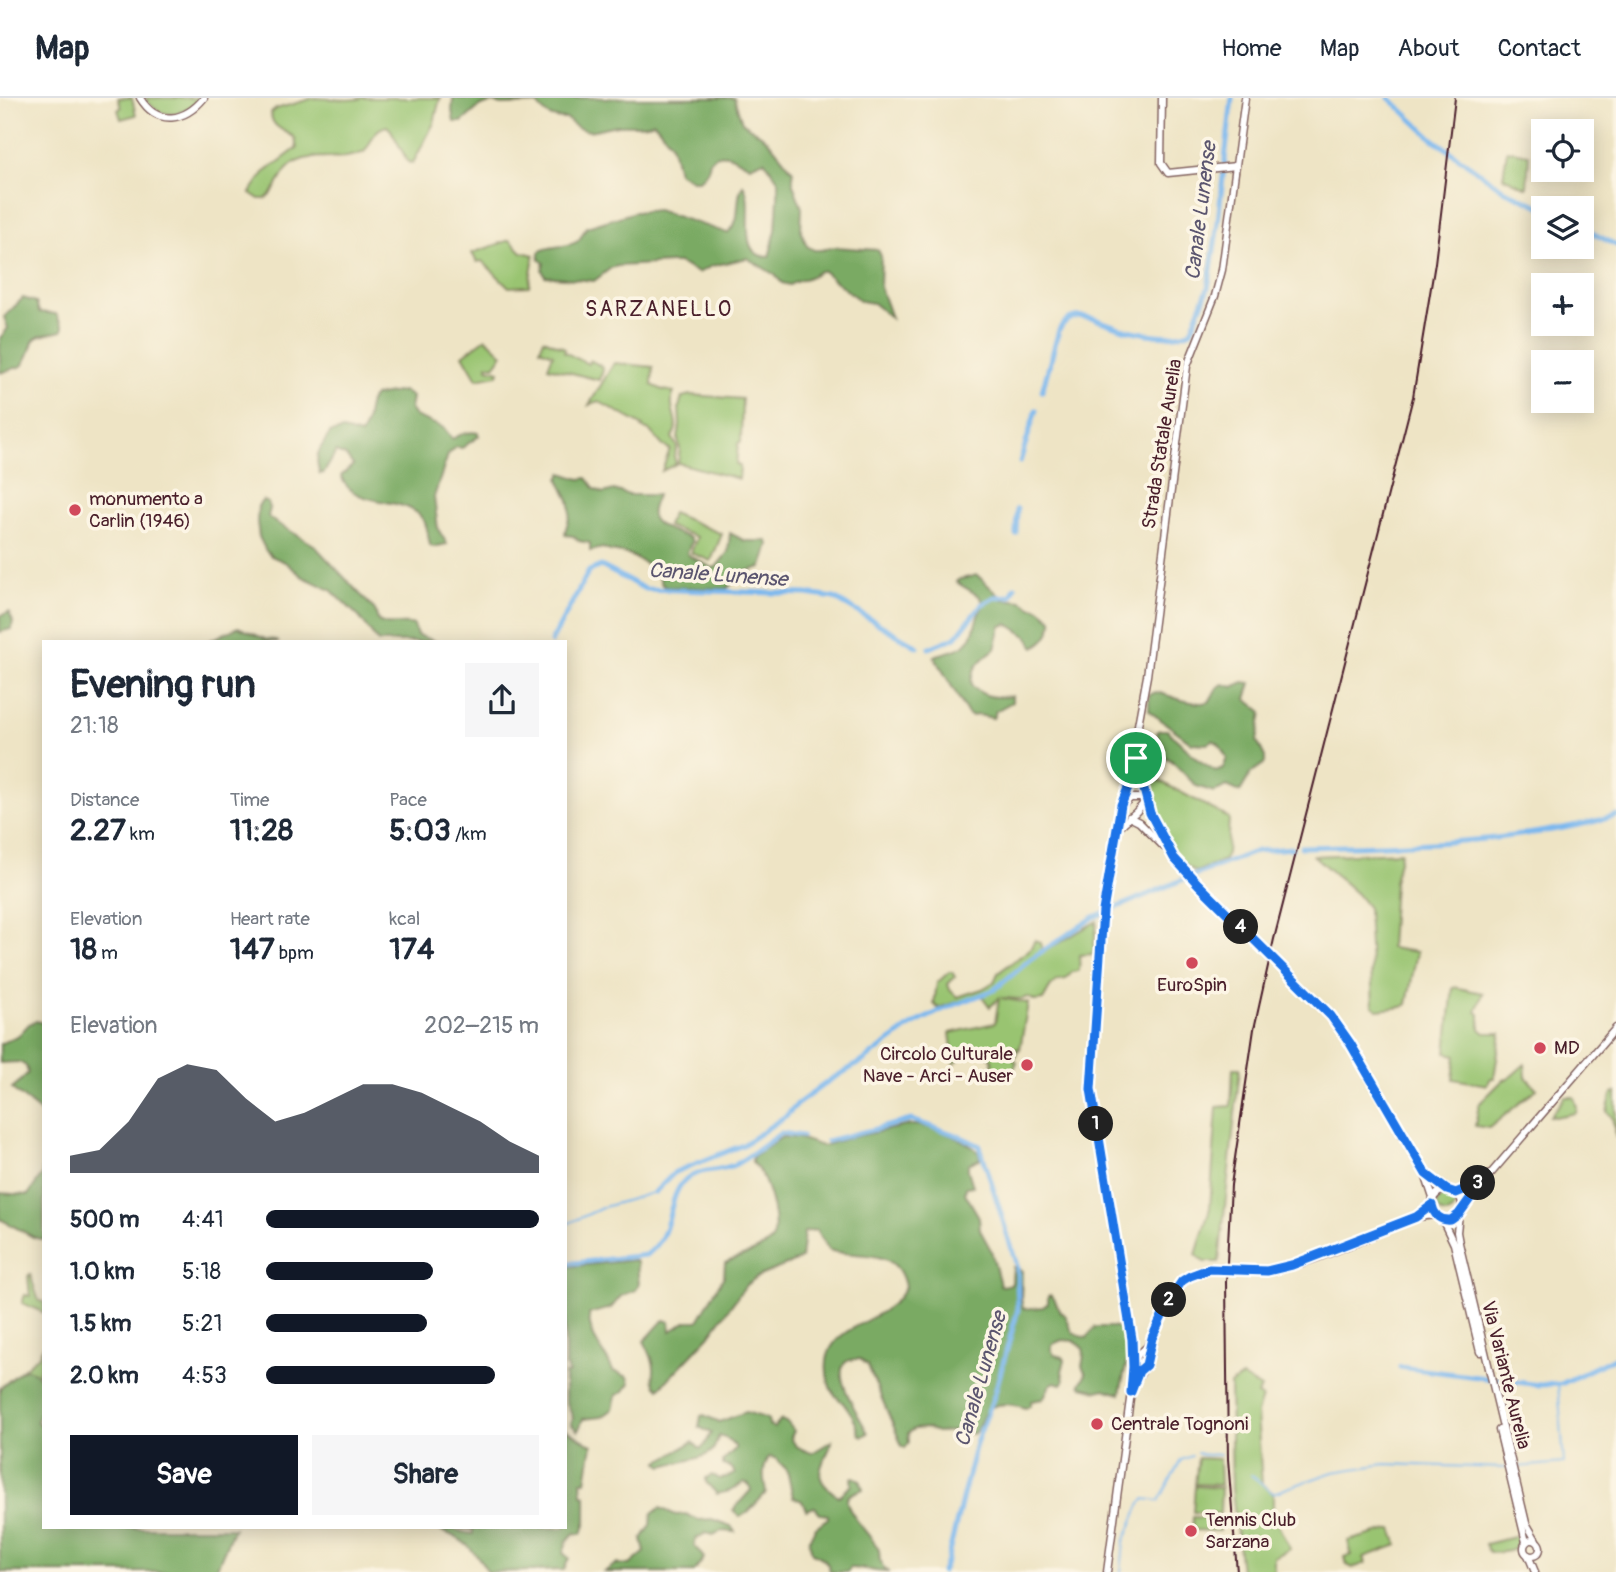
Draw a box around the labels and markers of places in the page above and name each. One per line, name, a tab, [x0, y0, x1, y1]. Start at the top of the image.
place label: monumento a Carlin (1946)	[89, 487, 203, 533]
marker: monumento a Carlin (1946)	[67, 502, 83, 518]
pin	[1106, 728, 1166, 788]
pin: 4	[1224, 910, 1258, 944]
marker: EuroSpin	[1184, 955, 1200, 971]
place label: EuroSpin	[1157, 973, 1227, 997]
place label: MD	[1554, 1036, 1580, 1060]
marker: MD	[1532, 1040, 1548, 1056]
place label: Circolo Culturale Nave - Arci - Auser	[863, 1042, 1014, 1088]
marker: Circolo Culturale Nave - Arci - Auser	[1019, 1057, 1035, 1073]
pin: 1	[1078, 1107, 1114, 1142]
pin: 3	[1460, 1166, 1496, 1200]
pin: 2	[1152, 1282, 1186, 1318]
place label: Centrale Tognoni	[1111, 1412, 1248, 1436]
marker: Centrale Tognoni	[1089, 1416, 1105, 1432]
place label: Tennis Club Sarzana	[1205, 1508, 1296, 1554]
marker: Tennis Club Sarzana	[1183, 1523, 1199, 1539]

